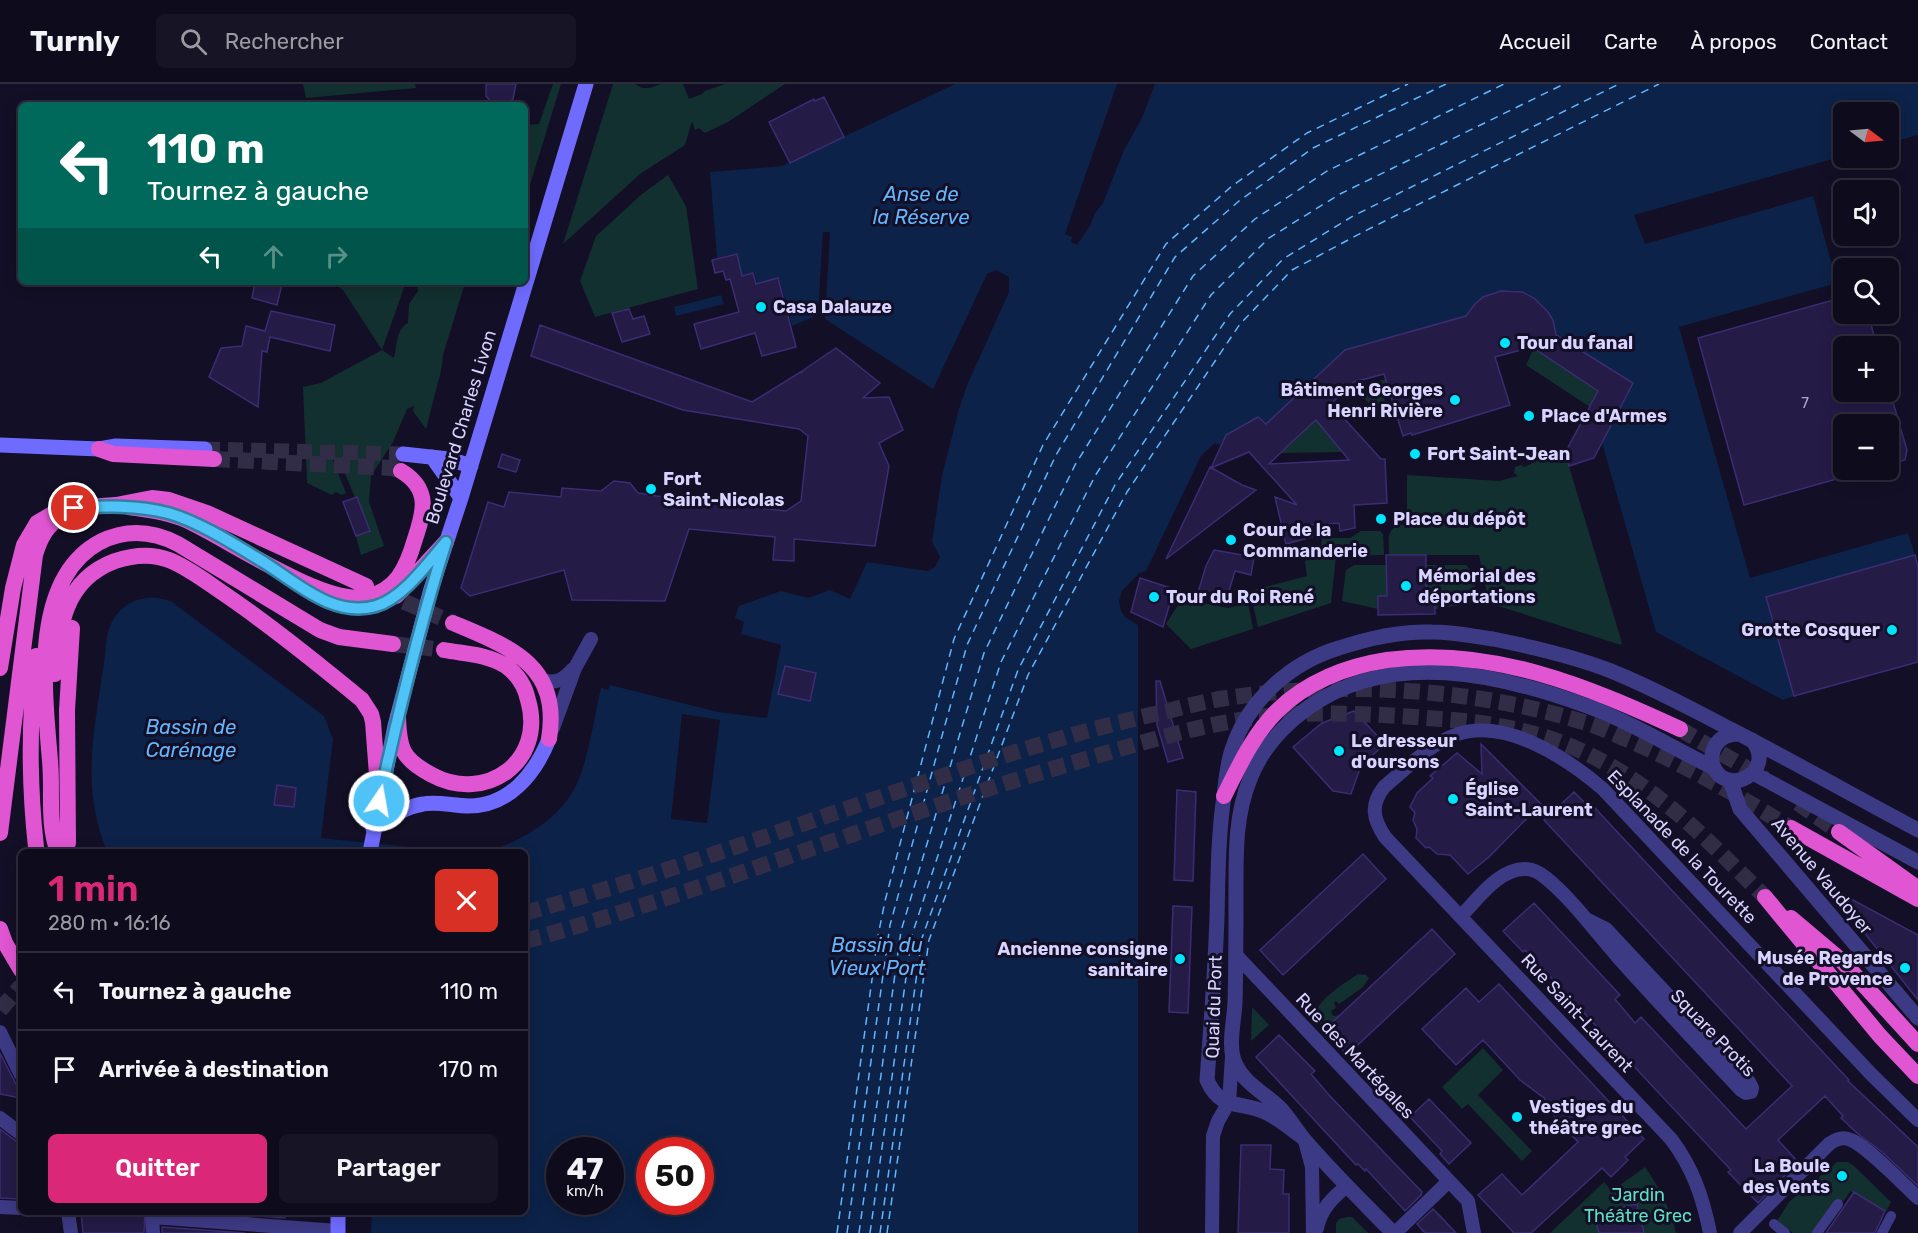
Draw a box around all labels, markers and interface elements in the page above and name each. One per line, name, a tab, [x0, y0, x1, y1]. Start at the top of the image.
search box	[156, 14, 576, 68]
text: Turnly	[30, 25, 120, 58]
icon: search	[177, 25, 210, 58]
text: Rechercher	[225, 28, 344, 55]
text: Accueil	[1499, 29, 1571, 54]
text: Carte	[1604, 29, 1657, 54]
text: À propos	[1690, 29, 1777, 54]
text: Contact	[1810, 29, 1888, 54]
north arrow	[1833, 102, 1899, 168]
map controls	[1833, 102, 1899, 480]
text: 110 m	[147, 124, 265, 174]
icon: left	[48, 126, 126, 204]
text: Tournez à gauche	[147, 175, 369, 207]
button: sound	[1833, 180, 1899, 246]
water label: Anse de la Réserve	[873, 182, 969, 229]
icon: left	[194, 240, 227, 273]
icon: ahead	[257, 240, 290, 273]
icon: right	[320, 240, 353, 273]
button: search	[1833, 258, 1899, 324]
place label: Casa Dalauze	[773, 296, 892, 318]
marker: Casa Dalauze	[754, 300, 768, 314]
street label: Boulevard Charles Livon	[421, 327, 501, 527]
place label: Tour du fanal	[1517, 332, 1633, 354]
marker: Tour du fanal	[1498, 336, 1512, 350]
button: +	[1833, 336, 1899, 402]
place label: Bâtiment Georges Henri Rivière	[1281, 379, 1443, 422]
marker: Bâtiment Georges Henri Rivière	[1448, 393, 1462, 407]
house number: 7	[1801, 394, 1809, 412]
place label: Place d'Armes	[1541, 405, 1667, 427]
marker: Place d'Armes	[1522, 409, 1536, 423]
button: −	[1833, 414, 1899, 480]
place label: Fort Saint-Jean	[1427, 443, 1570, 465]
marker: Fort Saint-Jean	[1408, 447, 1422, 461]
place label: Fort Saint-Nicolas	[663, 468, 785, 511]
pin	[48, 482, 99, 533]
marker: Fort Saint-Nicolas	[644, 482, 658, 496]
icon: arrive	[57, 491, 90, 524]
place label: Place du dépôt	[1393, 508, 1526, 530]
marker: Place du dépôt	[1374, 512, 1388, 526]
place label: Cour de la Commanderie	[1243, 519, 1368, 562]
marker: Cour de la Commanderie	[1224, 533, 1238, 547]
place label: Mémorial des déportations	[1418, 565, 1536, 608]
marker: Mémorial des déportations	[1399, 579, 1413, 593]
place label: Tour du Roi René	[1166, 586, 1315, 608]
marker: Tour du Roi René	[1147, 590, 1161, 604]
place label: Grotte Cosquer	[1741, 619, 1880, 641]
marker: Grotte Cosquer	[1885, 623, 1899, 637]
water label: Bassin de Carénage	[146, 715, 236, 762]
place label: Le dresseur d'oursons	[1351, 730, 1457, 773]
marker: Le dresseur d'oursons	[1332, 744, 1346, 758]
street label: Esplanade de la Tourette	[1603, 765, 1761, 929]
position arrow	[347, 769, 411, 833]
place label: Église Saint-Laurent	[1465, 778, 1593, 821]
marker: Église Saint-Laurent	[1446, 792, 1460, 806]
street label: Avenue Vaudoyer	[1767, 813, 1877, 939]
text: 1 min	[48, 867, 139, 910]
button: close	[435, 869, 498, 932]
text: 280 m · 16:16	[48, 911, 171, 935]
water label: Bassin du Vieux Port	[829, 933, 926, 980]
place label: Ancienne consigne sanitaire	[997, 938, 1168, 981]
place label: Musée Regards de Provence	[1757, 947, 1893, 990]
street label: Rue Saint-Laurent	[1516, 949, 1638, 1077]
marker: Ancienne consigne sanitaire	[1173, 952, 1187, 966]
street label: Quai du Port	[1201, 955, 1227, 1059]
marker: Musée Regards de Provence	[1898, 961, 1912, 975]
icon: left	[48, 975, 81, 1008]
text: Tournez à gauche	[99, 978, 292, 1005]
text: 110 m	[440, 978, 498, 1005]
street label: Square Protis	[1666, 985, 1760, 1081]
street label: Rue des Martégales	[1291, 989, 1419, 1123]
icon: arrive	[48, 1053, 81, 1086]
text: Arrivée à destination	[99, 1056, 329, 1083]
text: 170 m	[438, 1056, 498, 1083]
place label: Vestiges du théâtre grec	[1529, 1096, 1643, 1139]
marker: Vestiges du théâtre grec	[1510, 1110, 1524, 1124]
button: Quitter	[48, 1134, 267, 1203]
button: Partager	[279, 1134, 498, 1203]
speed limit sign: 50	[636, 1137, 714, 1215]
text: 47	[567, 1151, 603, 1187]
place label: La Boule des Vents	[1743, 1155, 1830, 1198]
marker: La Boule des Vents	[1835, 1169, 1849, 1183]
text: km/h	[566, 1182, 604, 1200]
park label: Jardin Théâtre Grec	[1584, 1184, 1692, 1227]

